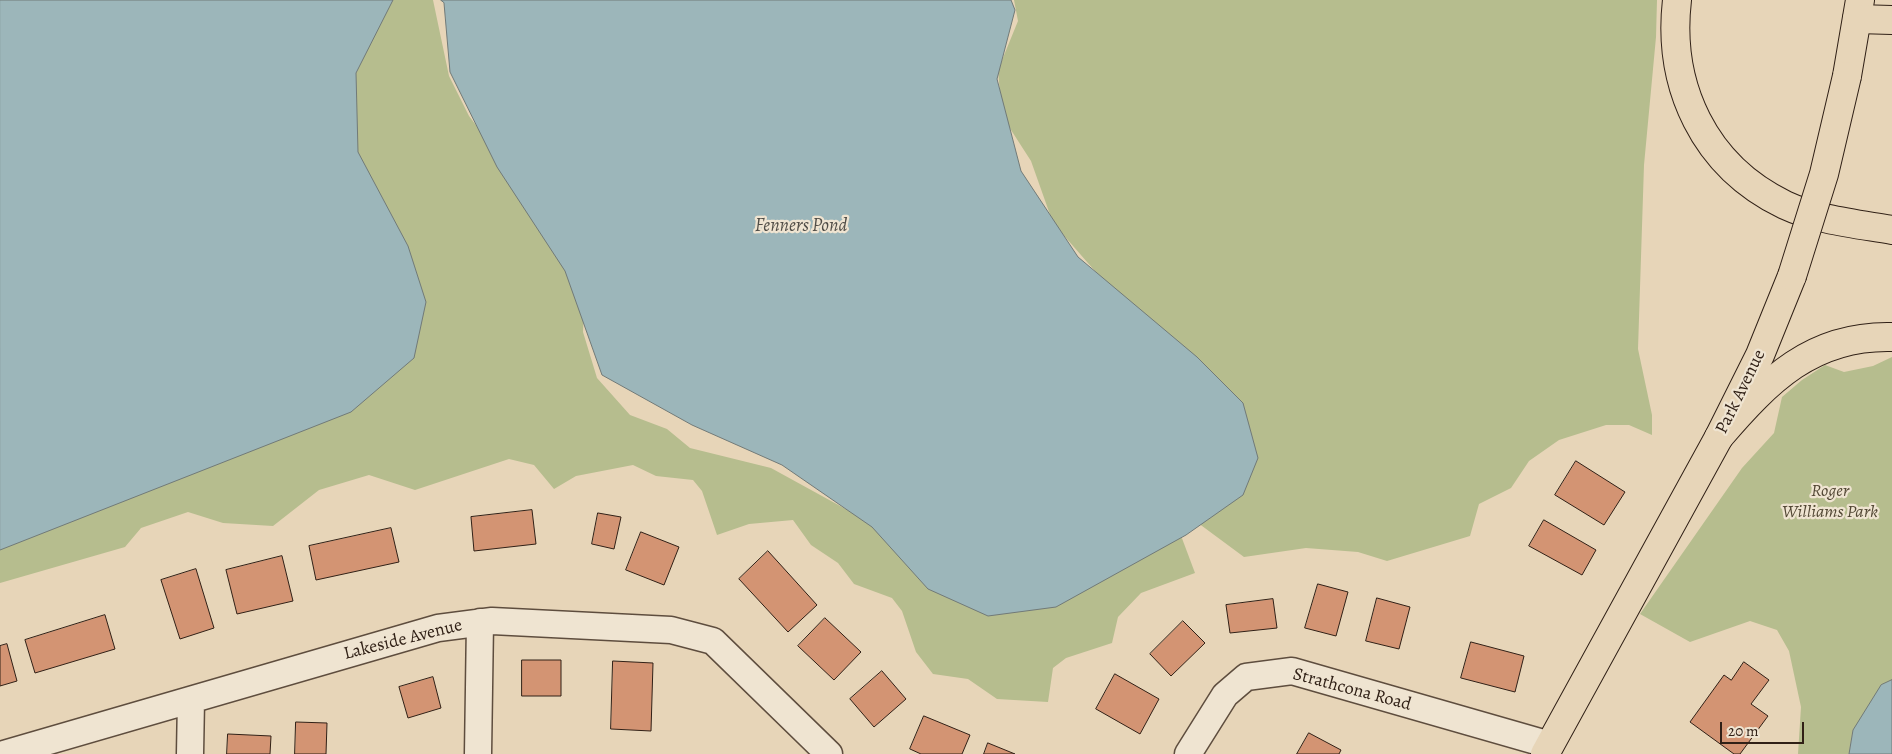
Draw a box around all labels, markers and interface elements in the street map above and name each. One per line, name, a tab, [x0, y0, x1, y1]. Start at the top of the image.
water label: Fenners Pond	[755, 215, 847, 237]
street label: Park Avenue	[1711, 346, 1771, 438]
park label: Roger Williams Park	[1782, 481, 1878, 524]
street label: Lakeside Avenue	[342, 615, 464, 665]
street label: Strathcona Road	[1290, 664, 1414, 716]
scale bar	[1722, 712, 1806, 744]
text: 20 m	[1728, 721, 1759, 741]

